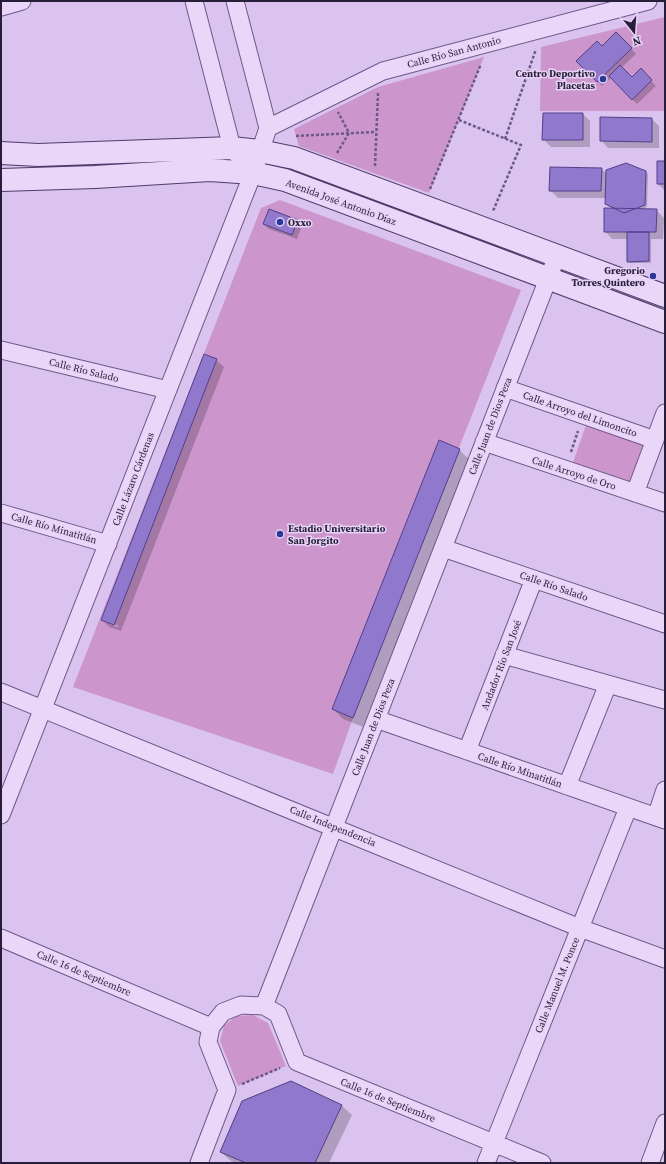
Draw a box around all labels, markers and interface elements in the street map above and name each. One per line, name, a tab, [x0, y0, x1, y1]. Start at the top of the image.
north arrow	[614, 12, 654, 52]
street label: Calle Río San Antonio	[406, 33, 503, 71]
text: N	[631, 33, 643, 49]
place label: Centro Deportivo Placetas	[516, 67, 595, 92]
marker: Centro Deportivo Placetas	[598, 74, 608, 84]
street label: Avenida José Antonio Díaz	[284, 176, 399, 228]
place label: Oxxo	[288, 216, 312, 229]
marker: Oxxo	[275, 217, 285, 227]
place label: Gregorio Torres Quintero	[572, 264, 645, 289]
marker: Gregorio Torres Quintero	[648, 271, 658, 281]
street label: Calle Río Salado	[48, 355, 121, 385]
street label: Calle Juan de Dios Peza	[465, 375, 515, 477]
street label: Calle Arroyo del Limoncito	[521, 388, 639, 440]
street label: Calle Lázaro Cárdenas	[109, 430, 157, 528]
street label: Calle Arroyo de Oro	[530, 453, 618, 493]
street label: Calle Río Minatitlán	[10, 510, 98, 546]
place label: Estadio Universitario San Jorgito	[288, 522, 386, 547]
marker: Estadio Universitario San Jorgito	[275, 529, 285, 539]
street label: Calle Río Salado	[518, 568, 590, 604]
street label: Andador Río San José	[478, 618, 524, 712]
street label: Calle Juan de Dios Peza	[348, 676, 398, 778]
street label: Calle Río Minatitlán	[476, 749, 564, 791]
street label: Calle Independencia	[288, 803, 379, 850]
street label: Calle Manuel M. Ponce	[532, 935, 582, 1035]
street label: Calle 16 de Septiembre	[35, 947, 133, 999]
street label: Calle 16 de Septiembre	[339, 1075, 437, 1125]

